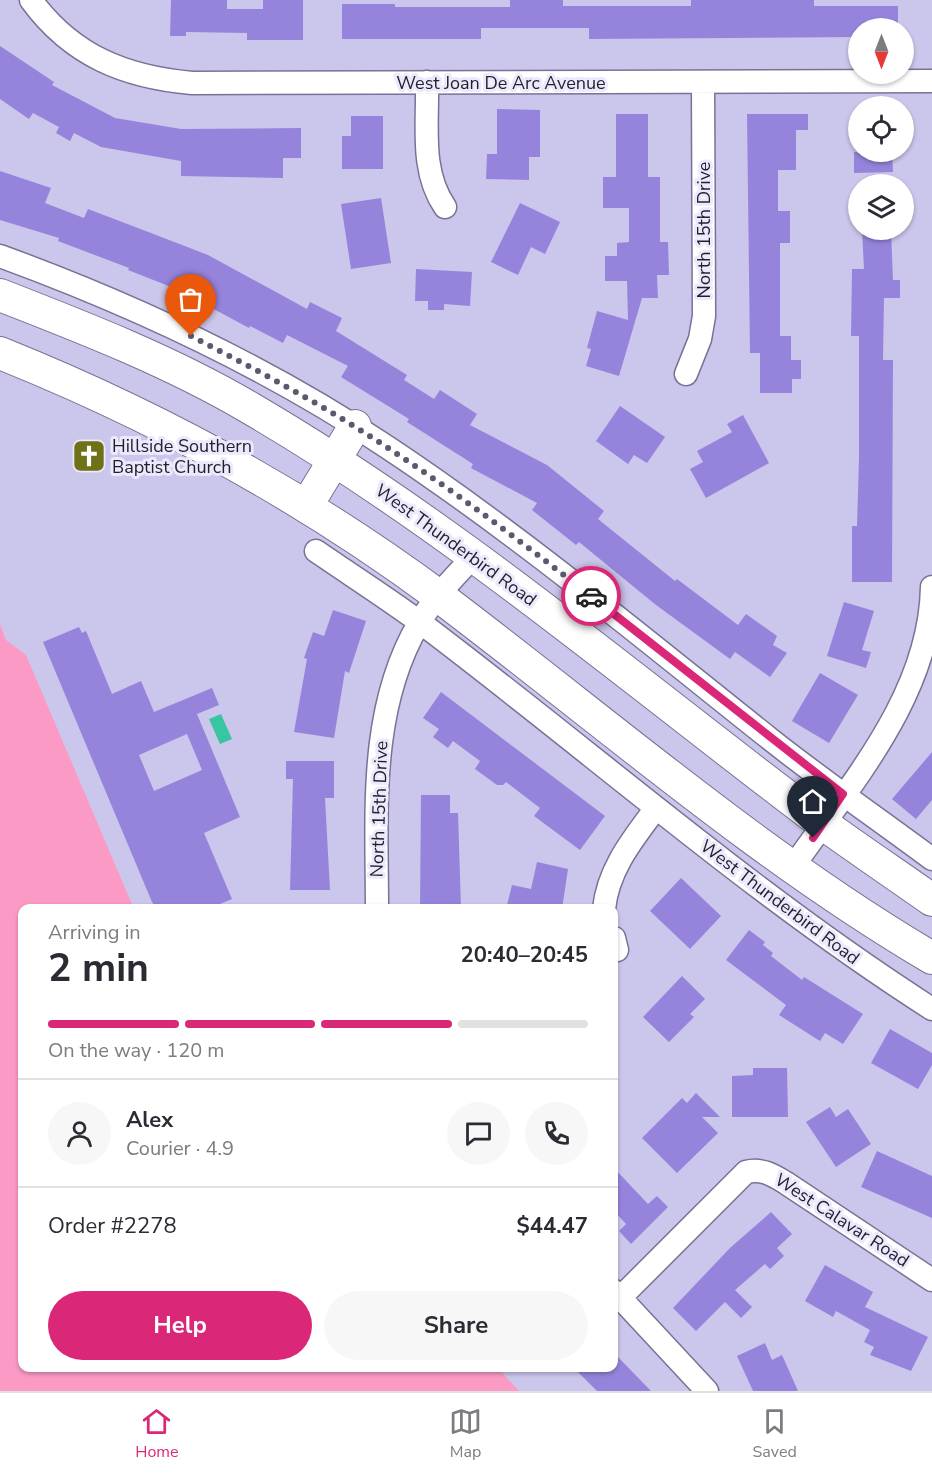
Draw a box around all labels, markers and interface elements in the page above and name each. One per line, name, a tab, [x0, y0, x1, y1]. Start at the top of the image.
north arrow	[848, 18, 914, 84]
map controls	[848, 18, 914, 240]
street label: West Joan De Arc Avenue	[396, 71, 606, 95]
button: locate	[848, 96, 914, 162]
street label: North 15th Drive	[692, 162, 716, 298]
button: layers	[848, 174, 914, 240]
pin	[165, 274, 216, 336]
icon: bag	[174, 283, 207, 316]
place label: Hillside Southern Baptist Church	[112, 434, 252, 479]
church icon: Hillside Southern Baptist Church	[71, 438, 107, 474]
street label: West Thunderbird Road	[371, 478, 541, 612]
courier	[561, 566, 621, 626]
icon: car	[575, 580, 608, 613]
street label: North 15th Drive	[365, 740, 393, 878]
pin	[787, 776, 838, 838]
icon: home	[796, 785, 829, 818]
street label: West Thunderbird Road	[695, 834, 865, 970]
text: Arriving in	[48, 919, 141, 946]
text: 20:40–20:45	[460, 940, 588, 970]
text: 2 min	[48, 942, 149, 995]
text: On the way · 120 m	[48, 1037, 224, 1064]
button: person	[48, 1102, 111, 1165]
button: chat	[447, 1102, 510, 1165]
button: phone	[525, 1102, 588, 1165]
text: Alex	[126, 1105, 173, 1135]
text: Courier · 4.9	[126, 1135, 234, 1162]
street label: West Calavar Road	[770, 1168, 914, 1272]
text: Order #2278	[48, 1211, 177, 1241]
text: $44.47	[517, 1211, 588, 1241]
button: Help	[48, 1291, 312, 1360]
button: Share	[324, 1291, 588, 1360]
tab: Home	[135, 1405, 179, 1463]
tab: Map	[449, 1405, 482, 1463]
tab: Saved	[753, 1405, 797, 1463]

